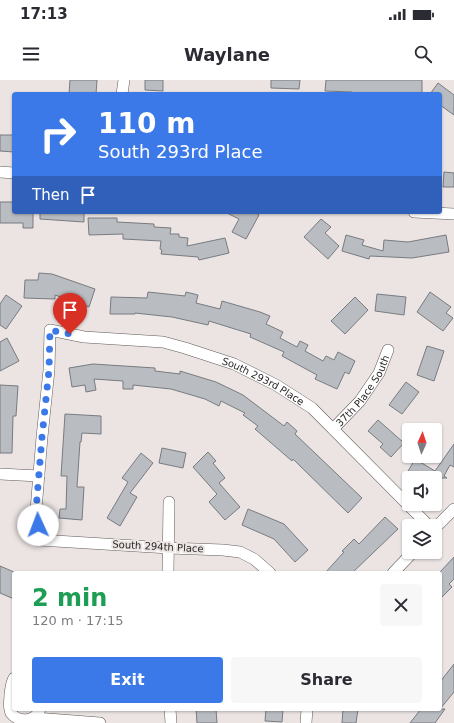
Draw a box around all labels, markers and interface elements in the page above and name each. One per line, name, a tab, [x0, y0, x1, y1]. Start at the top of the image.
text: 17:13	[20, 5, 68, 23]
icon: menu	[20, 43, 42, 65]
icon: search	[412, 43, 434, 65]
text: Waylane	[184, 44, 270, 65]
text: 110 m	[98, 107, 195, 140]
icon: right	[32, 108, 84, 160]
text: South 293rd Place	[98, 141, 262, 162]
icon: arrive	[77, 184, 99, 206]
text: Then	[32, 186, 69, 204]
pin	[53, 293, 87, 334]
icon: arrive	[59, 299, 81, 321]
street label: 37th Place South	[334, 354, 391, 429]
street label: South 293rd Place	[221, 356, 306, 408]
north arrow	[402, 423, 442, 463]
map controls	[402, 423, 442, 559]
button: sound	[402, 471, 442, 511]
position arrow	[17, 504, 59, 546]
button: layers	[402, 519, 442, 559]
street label: South 294th Place	[112, 539, 204, 554]
text: 2 min	[32, 584, 107, 612]
button: close	[380, 584, 422, 626]
text: 120 m · 17:15	[32, 613, 123, 628]
button: Exit	[32, 657, 223, 703]
button: Share	[231, 657, 422, 703]

